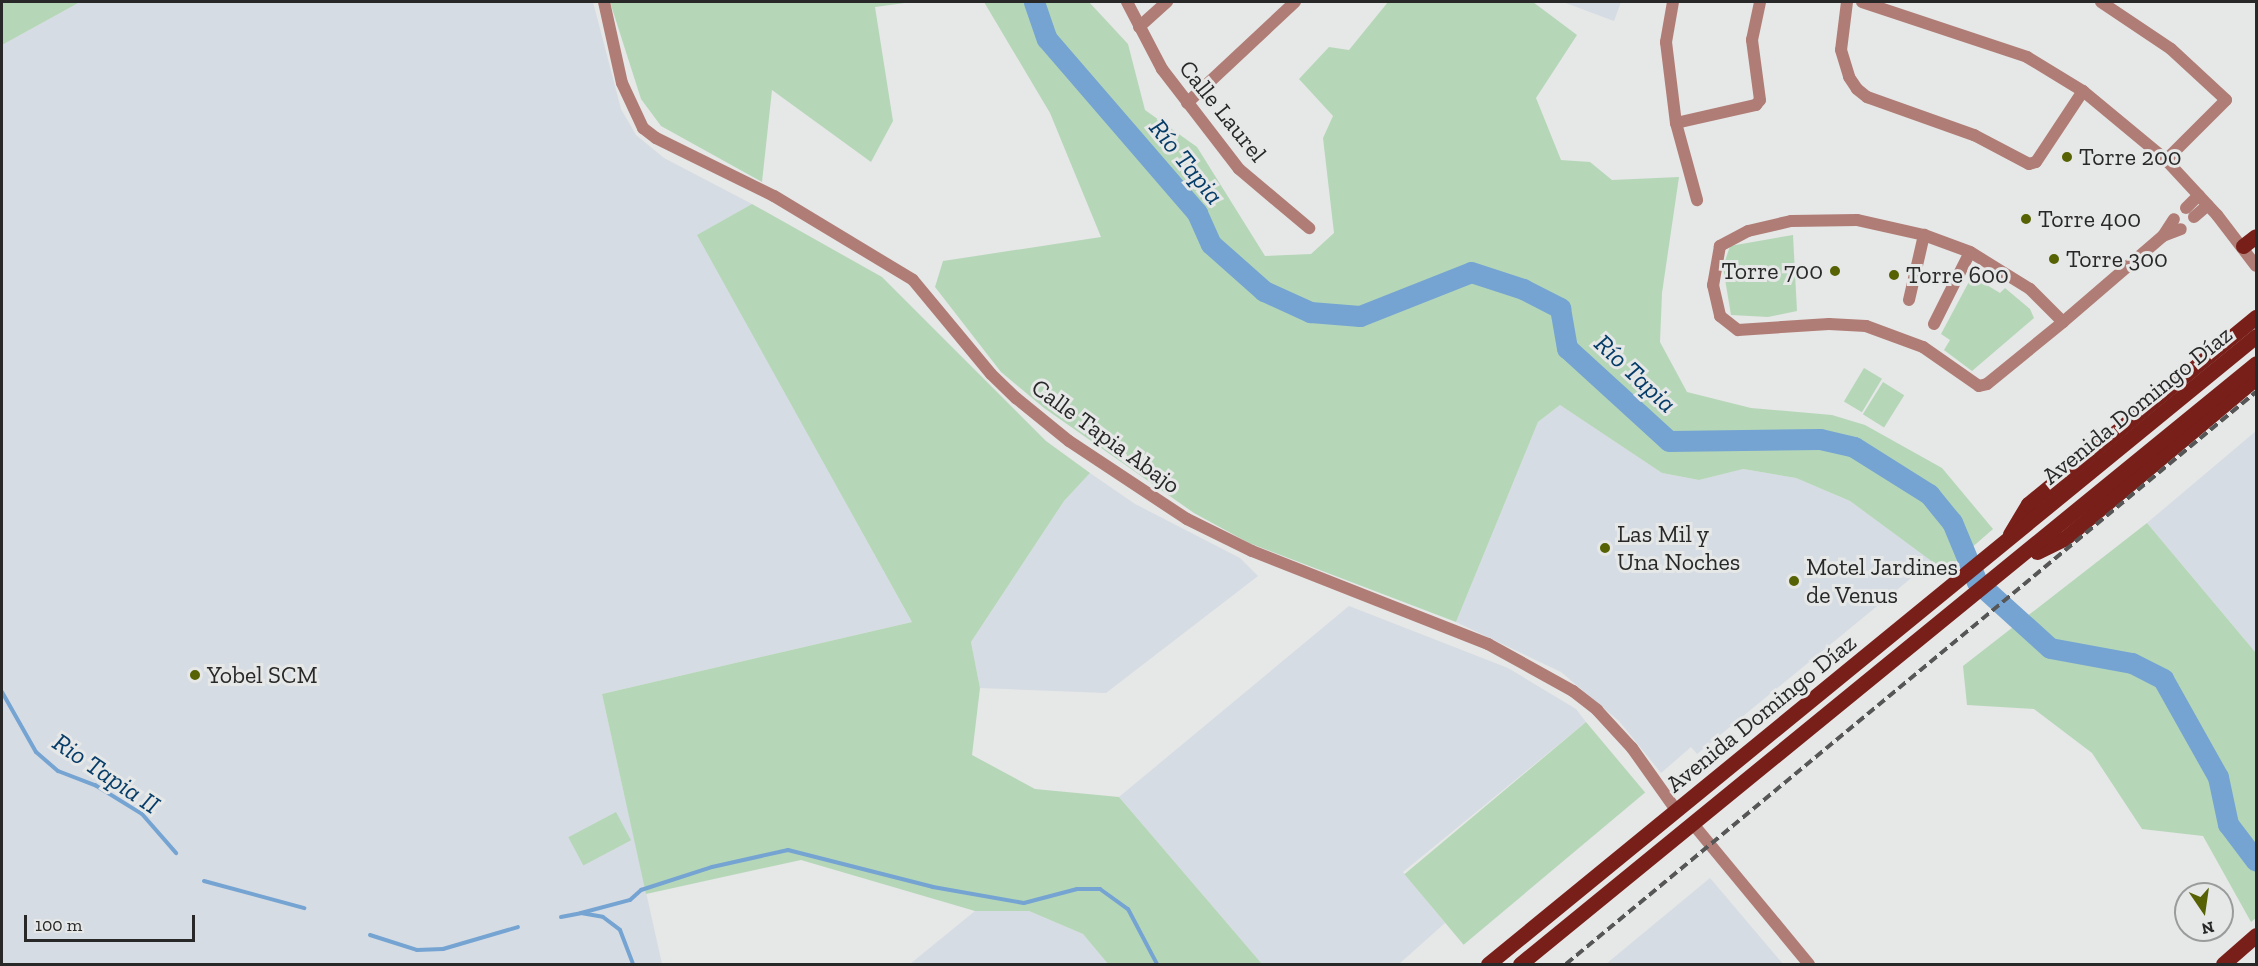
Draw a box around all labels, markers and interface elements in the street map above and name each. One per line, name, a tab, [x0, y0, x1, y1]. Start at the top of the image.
street label: Calle Laurel	[1173, 54, 1273, 168]
water label: Río Tapia	[1142, 113, 1230, 211]
place label: Torre 200	[2079, 143, 2182, 171]
marker: Torre 200	[2060, 150, 2074, 164]
place label: Torre 400	[2038, 205, 2141, 233]
marker: Torre 400	[2019, 212, 2033, 226]
place label: Torre 300	[2066, 245, 2168, 273]
marker: Torre 300	[2047, 252, 2061, 266]
place label: Torre 700	[1722, 257, 1823, 285]
place label: Torre 600	[1906, 261, 2009, 289]
marker: Torre 700	[1828, 264, 1842, 278]
marker: Torre 600	[1887, 268, 1901, 282]
street label: Avenida Domingo Díaz	[2036, 320, 2238, 490]
water label: Río Tapia	[1587, 328, 1683, 420]
street label: Calle Tapia Abajo	[1026, 372, 1186, 500]
place label: Las Mil y Una Noches	[1617, 520, 1740, 576]
marker: Las Mil y Una Noches	[1598, 541, 1612, 555]
place label: Motel Jardines de Venus	[1806, 553, 1958, 609]
marker: Motel Jardines de Venus	[1787, 574, 1801, 588]
street label: Avenida Domingo Díaz	[1660, 628, 1862, 798]
place label: Yobel SCM	[207, 661, 318, 689]
marker: Yobel SCM	[188, 668, 202, 682]
water label: Rio Tapia II	[46, 727, 166, 821]
north arrow	[2174, 882, 2234, 942]
scale bar	[27, 903, 198, 941]
text: 100 m	[35, 914, 82, 936]
text: N	[2200, 917, 2216, 939]

